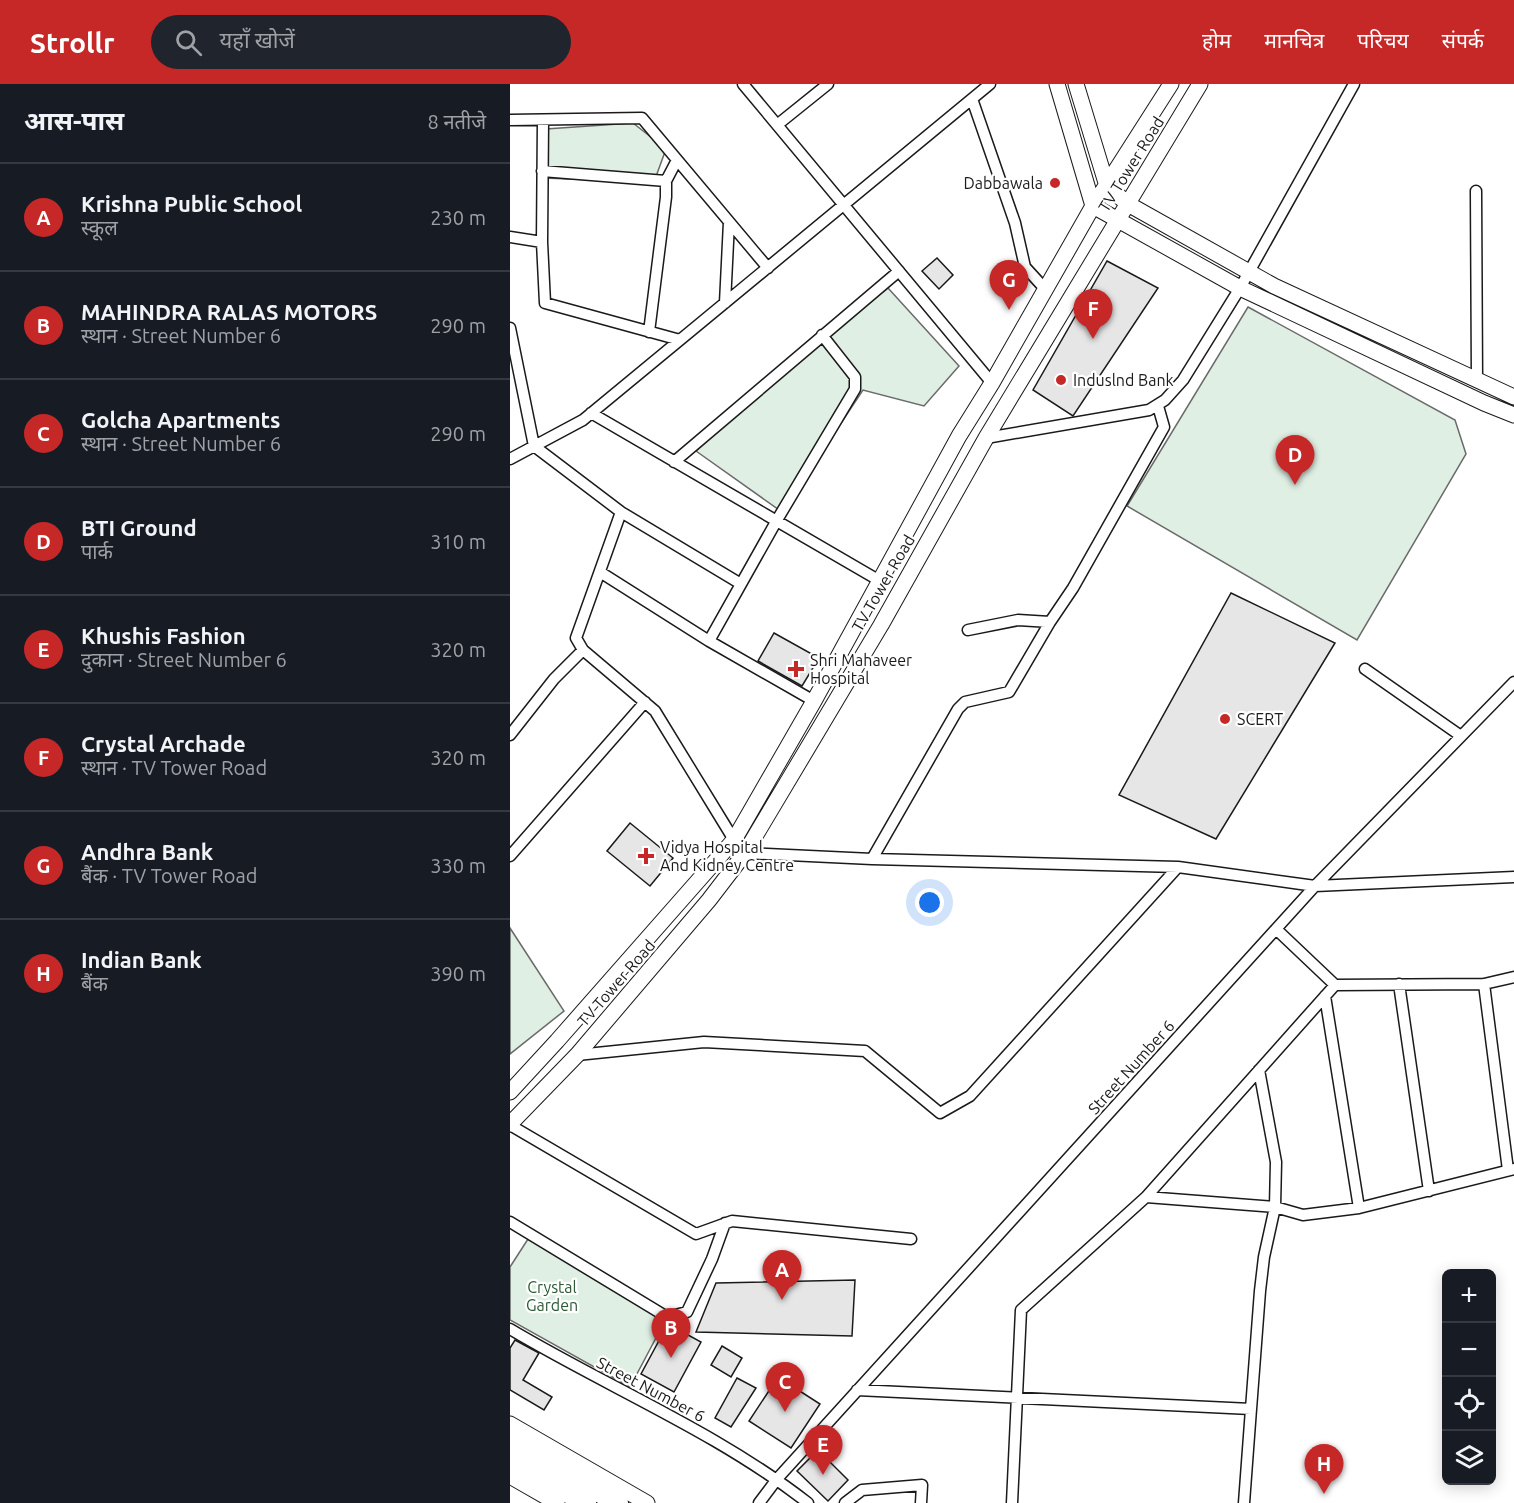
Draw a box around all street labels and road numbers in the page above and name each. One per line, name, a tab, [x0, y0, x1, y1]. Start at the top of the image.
street label: TV Tower Road	[1095, 113, 1167, 215]
street label: TV Tower Road	[848, 532, 918, 634]
street label: TV Tower Road	[574, 936, 658, 1030]
street label: Street Number 6	[1084, 1017, 1178, 1117]
street label: Street Number 6	[594, 1353, 708, 1425]

